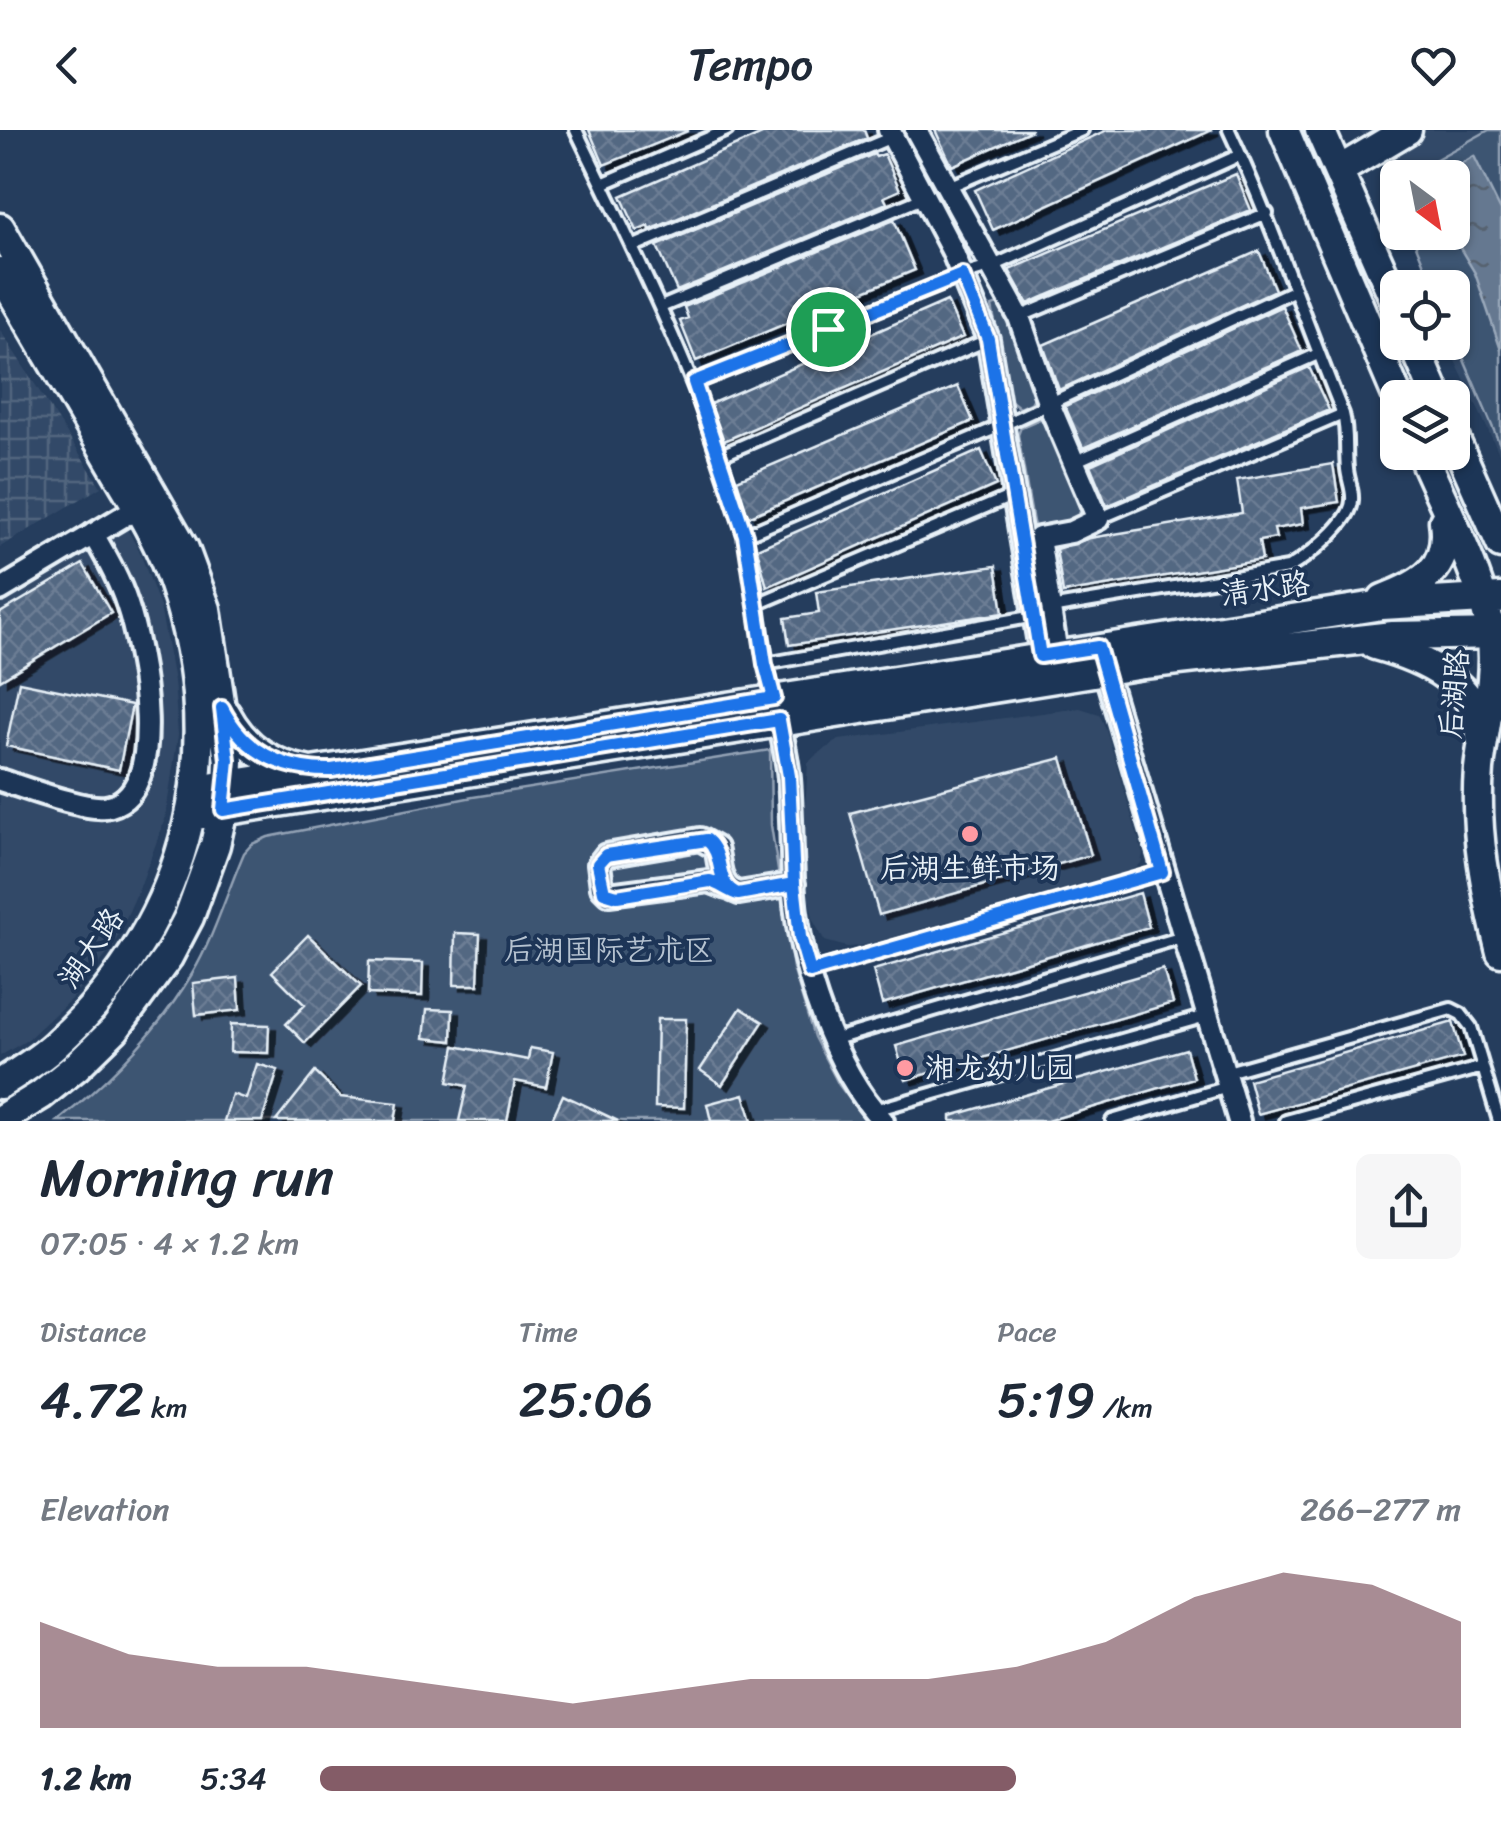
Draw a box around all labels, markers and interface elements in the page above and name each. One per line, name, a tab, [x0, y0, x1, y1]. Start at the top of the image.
text: Tempo	[688, 25, 813, 105]
icon: back	[40, 38, 95, 93]
icon: heart	[1406, 38, 1461, 93]
north arrow	[1380, 160, 1470, 250]
map controls	[1380, 160, 1470, 470]
button: locate	[1380, 270, 1470, 360]
pin	[786, 287, 871, 372]
icon: arrive	[801, 302, 856, 357]
button: layers	[1380, 380, 1470, 470]
street label: 清水路	[1217, 556, 1313, 622]
street label: 后湖路	[1423, 647, 1485, 741]
marker: 后湖生鲜市场	[959, 823, 981, 845]
place label: 后湖生鲜市场	[880, 841, 1060, 895]
street label: 湖大路	[43, 896, 139, 1000]
park label: 后湖国际艺术区	[504, 923, 714, 977]
place label: 湘龙幼儿园	[925, 1041, 1075, 1095]
marker: 湘龙幼儿园	[894, 1057, 916, 1079]
text: Morning run	[40, 1129, 334, 1226]
button: share	[1356, 1154, 1461, 1259]
text: 07:05 · 4 × 1.2 km	[40, 1215, 299, 1272]
text: Distance	[40, 1307, 146, 1356]
text: Time	[519, 1307, 578, 1356]
text: Pace	[997, 1307, 1057, 1356]
text: 4.72	[40, 1356, 144, 1445]
text: 25:06	[519, 1356, 653, 1445]
text: 5:19	[997, 1356, 1095, 1445]
text: km	[144, 1383, 187, 1432]
text: /km	[1095, 1383, 1153, 1432]
text: Elevation	[40, 1481, 170, 1538]
text: 266–277 m	[1300, 1481, 1461, 1538]
text: 1.2 km	[40, 1750, 132, 1807]
text: 5:34	[200, 1750, 267, 1807]

